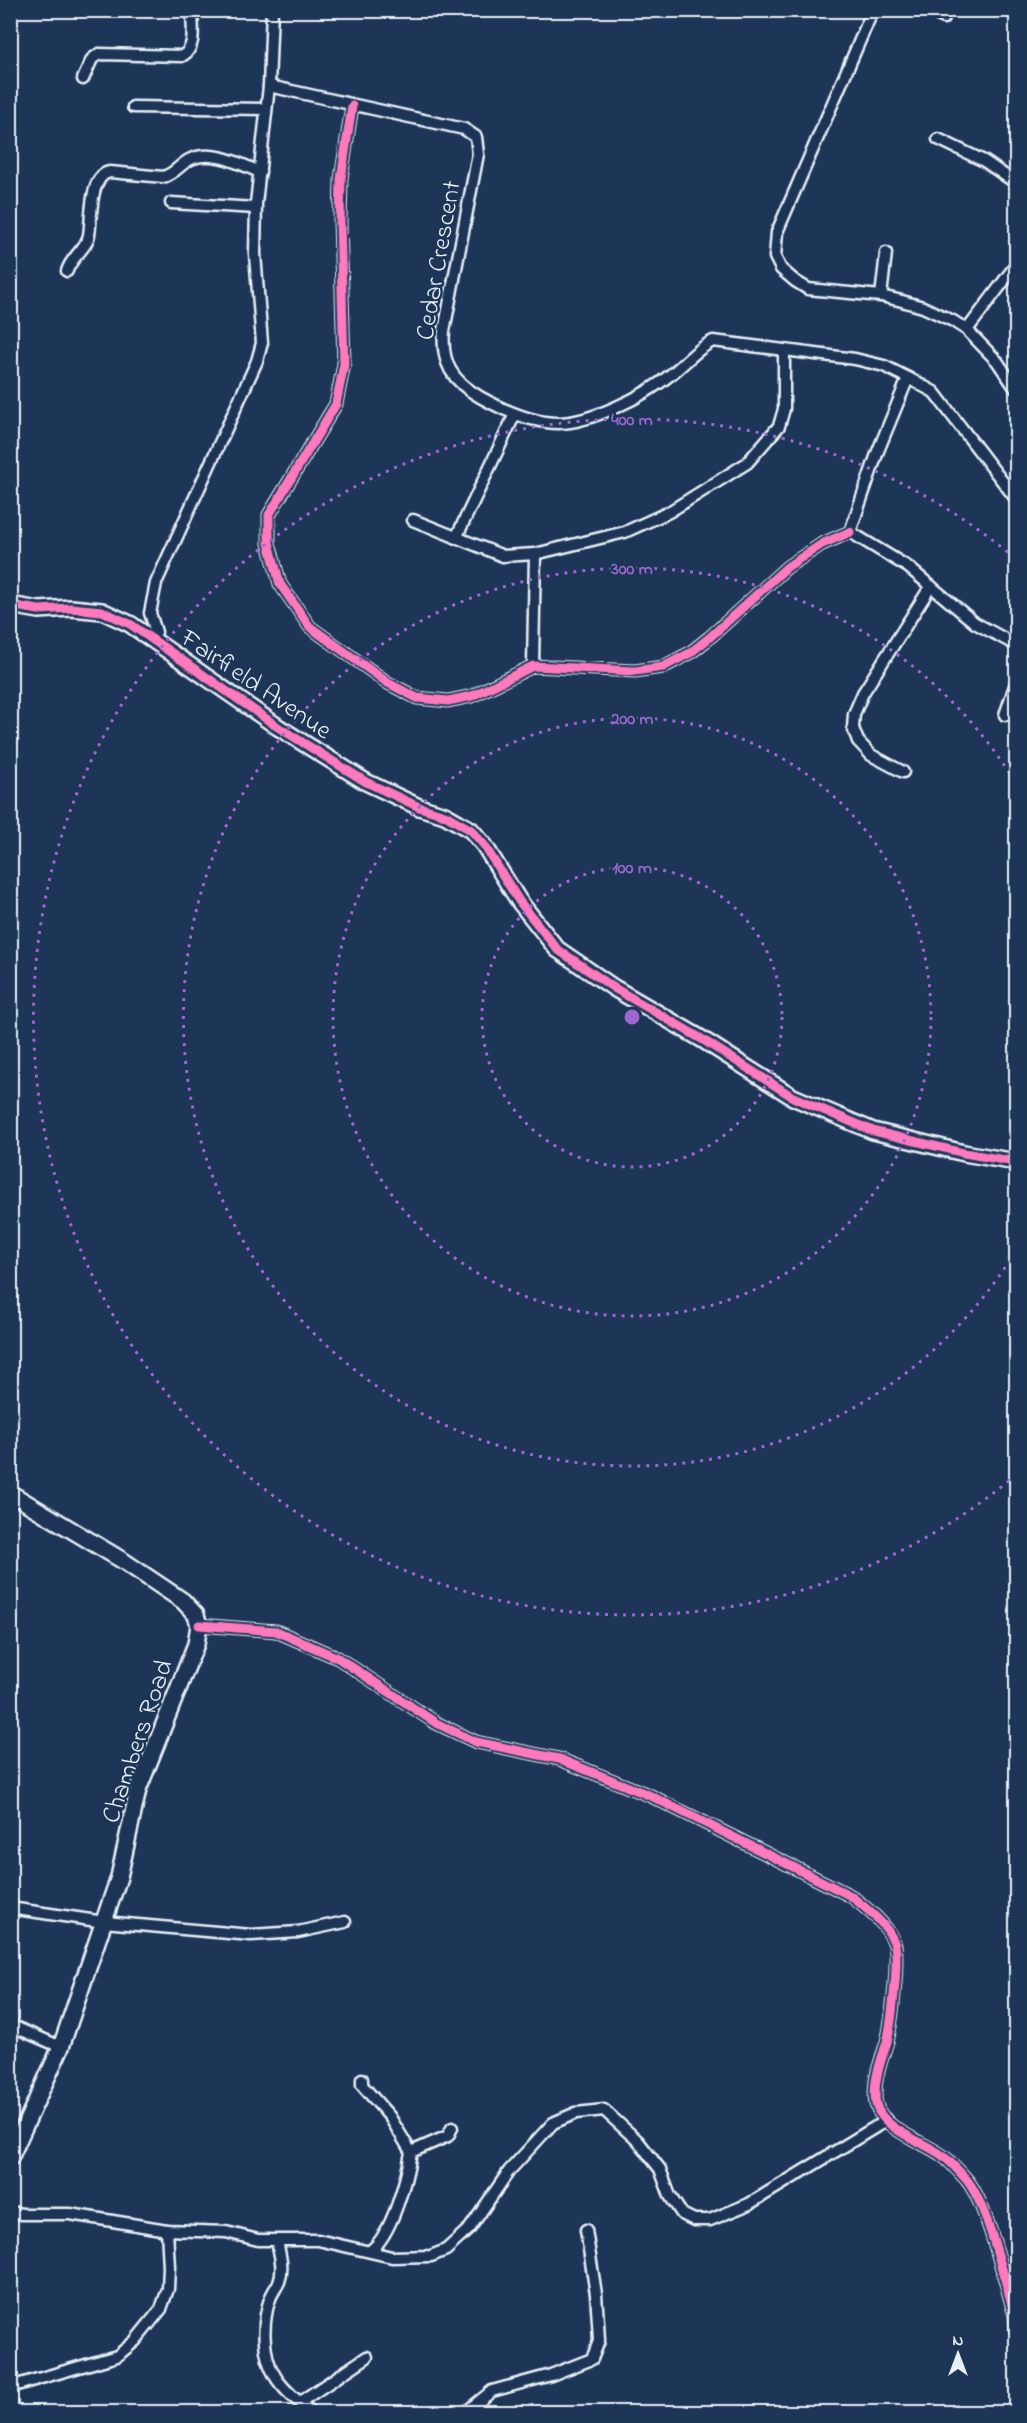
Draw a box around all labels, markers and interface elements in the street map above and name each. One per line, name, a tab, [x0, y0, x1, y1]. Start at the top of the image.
street label: Cedar Crescent	[407, 178, 473, 343]
text: 400 m	[611, 408, 653, 434]
text: 300 m	[610, 557, 653, 583]
street label: Fairfield Avenue	[171, 620, 339, 750]
text: 200 m	[610, 707, 654, 733]
text: 100 m	[612, 856, 652, 882]
centre of rings	[622, 1007, 642, 1027]
street label: Chambers Road	[93, 1655, 185, 1829]
north arrow	[928, 2324, 988, 2384]
text: N	[953, 2329, 964, 2353]

